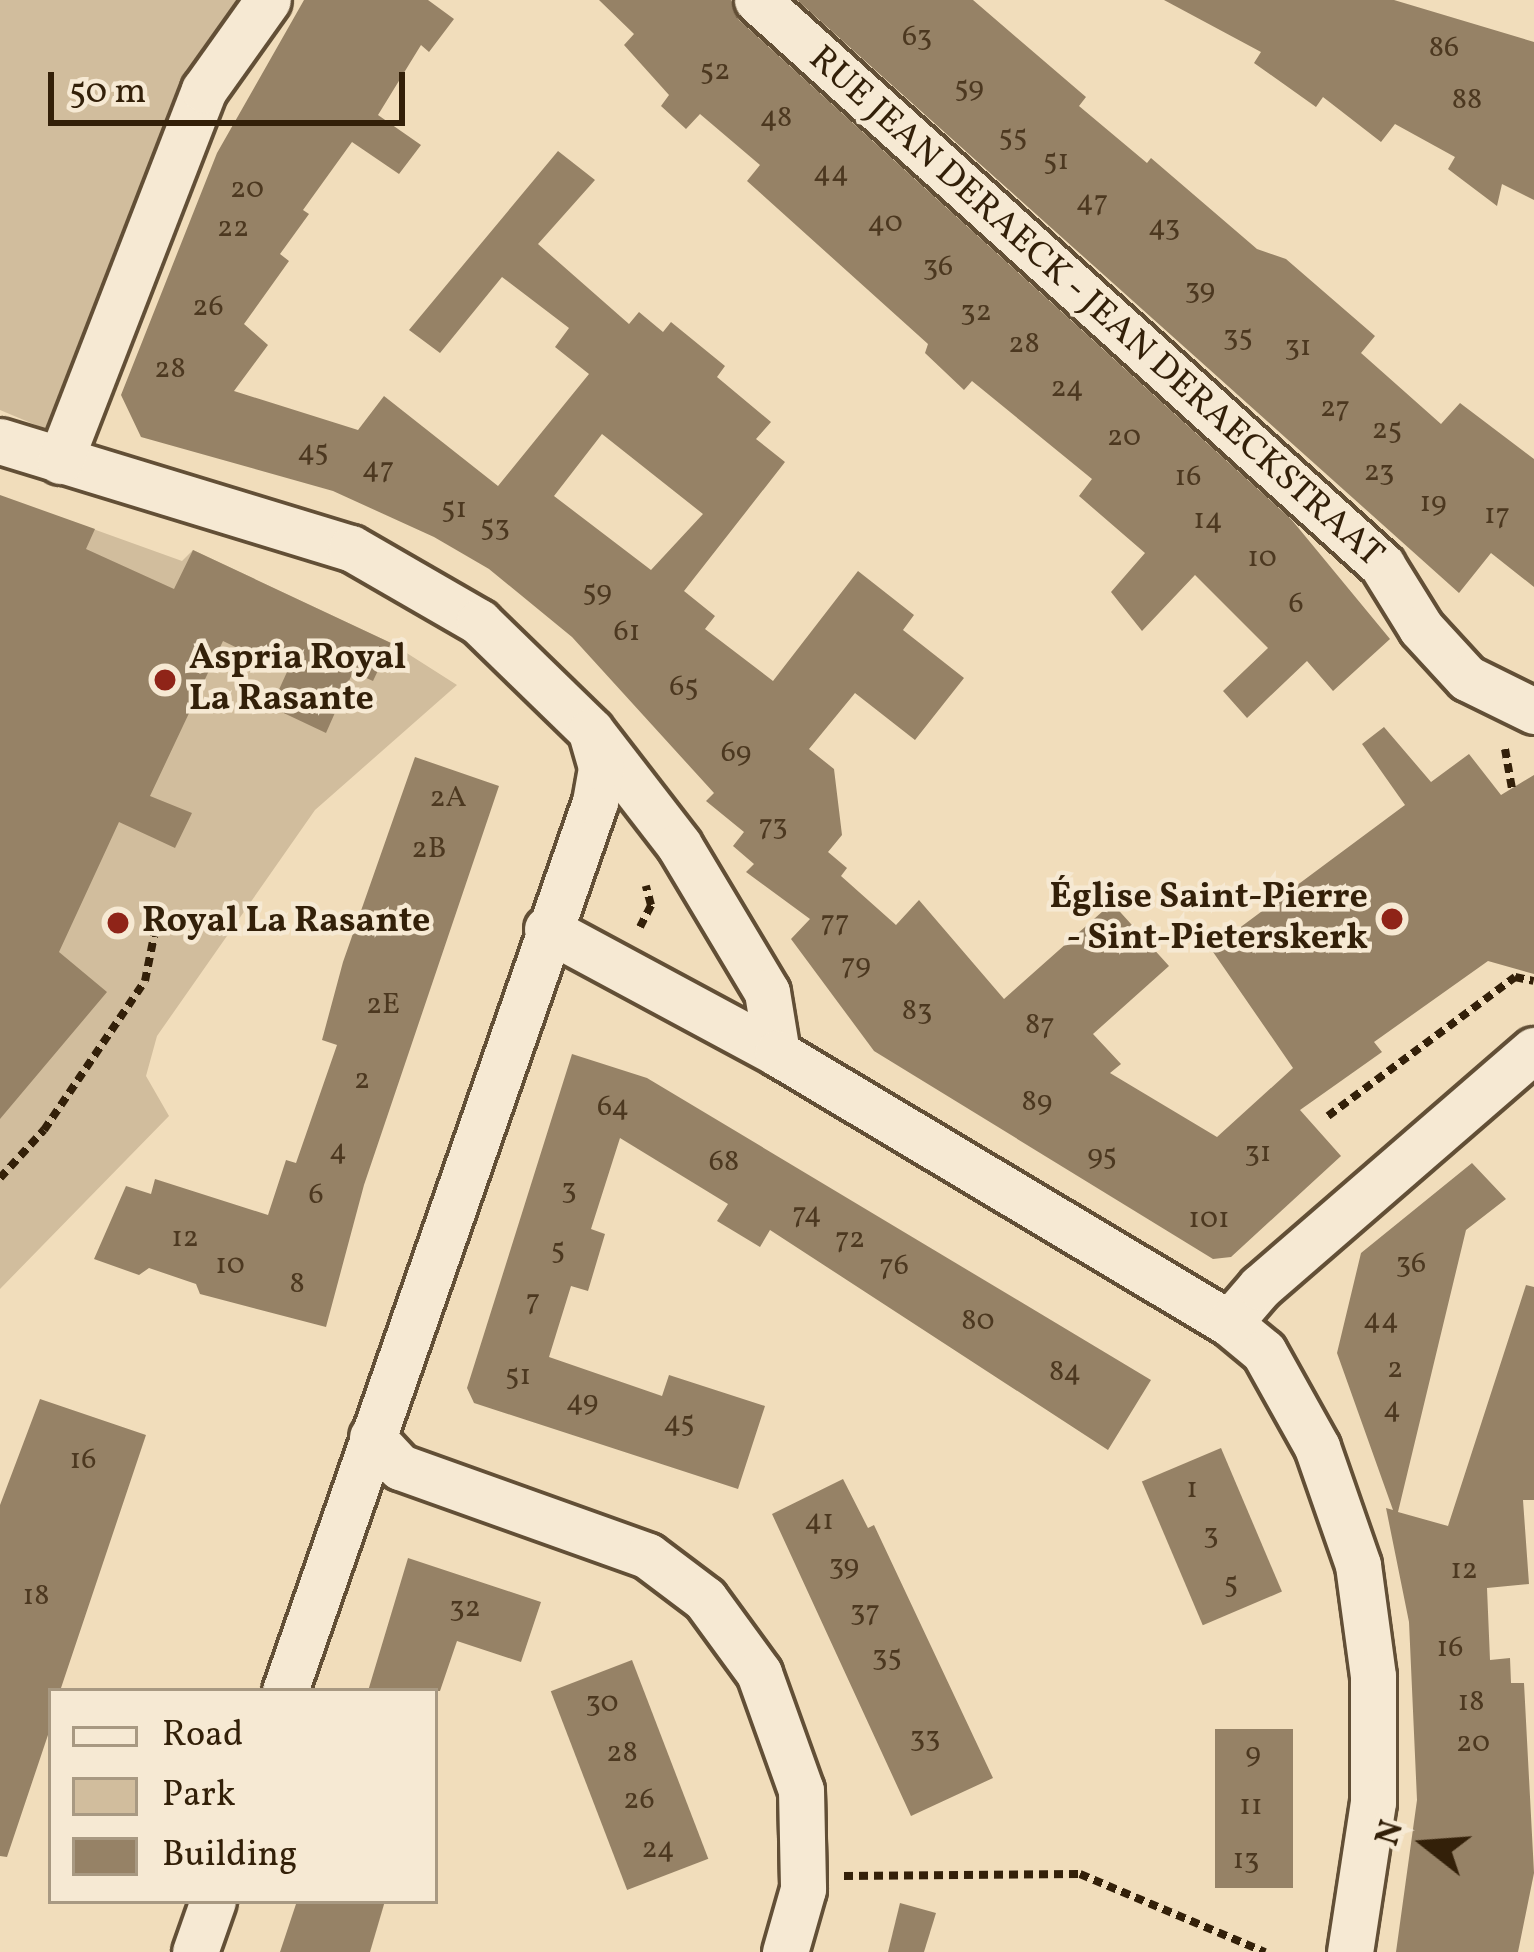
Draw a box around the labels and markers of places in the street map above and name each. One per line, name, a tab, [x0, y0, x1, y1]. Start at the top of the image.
place label: Aspria Royal La Rasante	[189, 637, 406, 722]
marker: Aspria Royal La Rasante	[152, 667, 178, 693]
place label: Église Saint-Pierre - Sint-Pieterskerk	[1050, 876, 1368, 961]
place label: Royal La Rasante	[142, 901, 430, 945]
marker: Église Saint-Pierre - Sint-Pieterskerk	[1379, 906, 1405, 932]
marker: Royal La Rasante	[105, 910, 131, 936]

